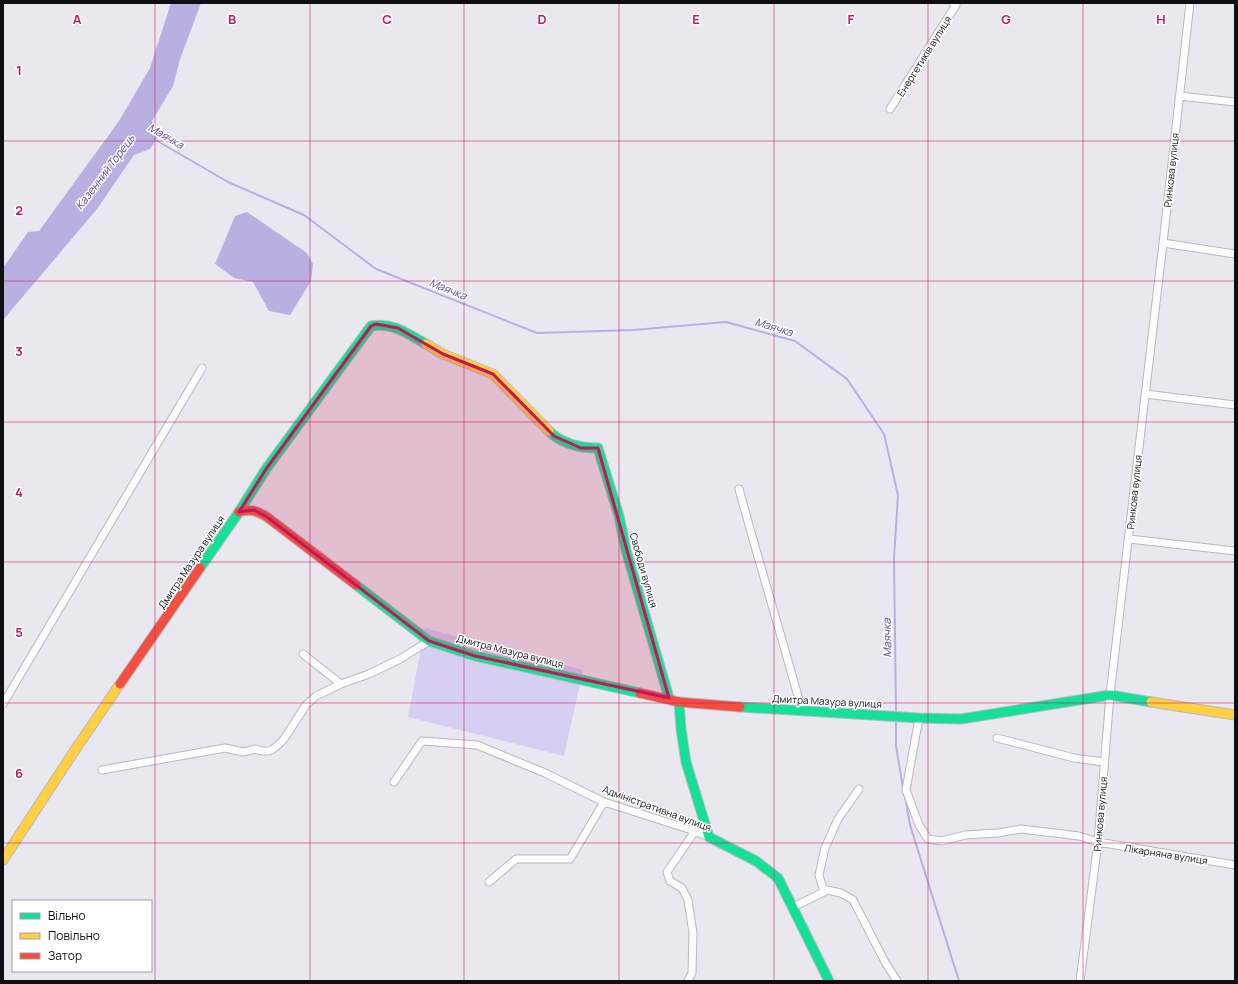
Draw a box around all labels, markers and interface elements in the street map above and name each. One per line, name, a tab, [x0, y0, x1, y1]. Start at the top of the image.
text: A	[73, 10, 82, 28]
text: B	[228, 10, 236, 28]
text: C	[382, 10, 392, 28]
text: D	[537, 10, 547, 28]
text: E	[692, 10, 700, 28]
text: F	[848, 10, 855, 28]
text: G	[1001, 10, 1011, 28]
text: H	[1156, 10, 1166, 28]
street label: Енергетиків вулиця	[893, 13, 955, 99]
text: 1	[16, 61, 22, 79]
water label: Маячка	[146, 119, 188, 152]
water label: Казенний Торець	[71, 130, 138, 212]
street label: Ринкова вулиця	[1160, 132, 1182, 208]
text: 2	[15, 201, 23, 219]
water label: Маячка	[427, 274, 470, 303]
water label: Маячка	[753, 314, 796, 340]
text: 3	[15, 342, 23, 360]
street label: Ринкова вулиця	[1123, 454, 1145, 530]
text: 4	[15, 483, 23, 501]
street label: Дмитра Мазура вулиця	[154, 513, 228, 611]
street label: Свободи вулиця	[627, 531, 661, 609]
water label: Маячка	[879, 618, 894, 658]
text: 5	[15, 623, 23, 641]
street label: Дмитра Мазура вулиця	[455, 631, 565, 671]
street label: Дмитра Мазура вулиця	[772, 691, 882, 711]
text: 6	[15, 764, 23, 782]
street label: Ринкова вулиця	[1090, 776, 1110, 852]
street label: Адміністративна вулиця	[601, 782, 713, 834]
street label: Лікарняна вулиця	[1123, 840, 1209, 868]
legend	[12, 900, 152, 972]
text: Вільно	[48, 907, 86, 924]
text: Повільно	[48, 927, 100, 944]
text: Затор	[48, 947, 82, 964]

